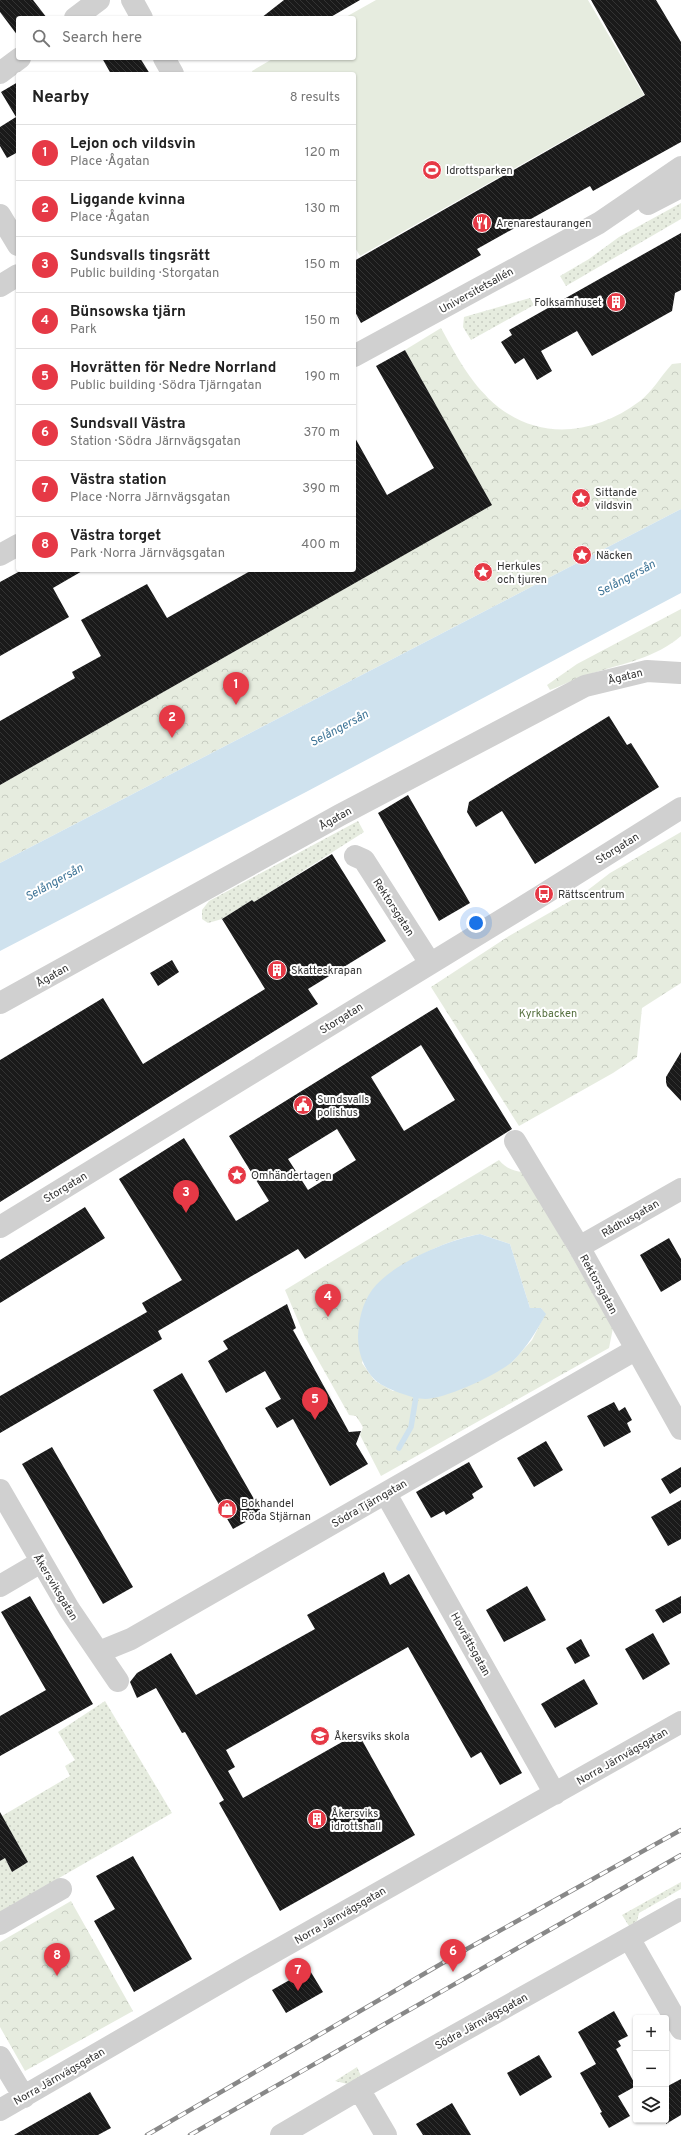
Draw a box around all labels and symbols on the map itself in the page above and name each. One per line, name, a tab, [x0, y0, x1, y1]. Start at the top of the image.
sports icon: Idrottsparken	[421, 159, 443, 181]
place label: Idrottsparken	[446, 164, 513, 178]
restaurant icon: Arenarestaurangen	[471, 212, 493, 234]
place label: Arenarestaurangen	[496, 217, 591, 231]
street label: Universitetsallén	[437, 265, 516, 317]
building icon: Folksamhuset	[605, 291, 627, 313]
place label: Folksamhuset	[534, 296, 602, 310]
place label: Sittande vildsvin	[595, 486, 637, 513]
place icon: Sittande vildsvin	[570, 487, 592, 509]
place icon: Näcken	[571, 544, 593, 566]
place label: Näcken	[596, 549, 632, 563]
water label: Selångersån	[594, 557, 659, 601]
place label: Herkules och tjuren	[497, 560, 547, 587]
place icon: Herkules och tjuren	[472, 561, 494, 583]
street label: Ågatan	[606, 666, 644, 688]
pin: 1	[223, 672, 249, 705]
pin: 2	[159, 705, 185, 738]
water label: Selångersån	[307, 707, 372, 751]
street label: Ågatan	[317, 804, 354, 834]
street label: Storgatan	[593, 830, 642, 868]
water label: Selångersån	[23, 860, 87, 905]
street label: Rektorsgatan	[369, 876, 417, 939]
bus stop icon: Rättscentrum	[533, 883, 555, 905]
place label: Rättscentrum	[558, 888, 625, 902]
your location	[466, 913, 486, 933]
building icon: Skatteskrapan	[266, 959, 288, 981]
street label: Ågatan	[34, 961, 71, 991]
place label: Skatteskrapan	[291, 964, 362, 978]
street label: Storgatan	[317, 1000, 366, 1038]
park label: Kyrkbacken	[519, 1007, 577, 1021]
place label: Sundsvalls polishus	[317, 1093, 370, 1120]
public building icon: Sundsvalls polishus	[292, 1094, 314, 1116]
place icon: Omhändertagen	[226, 1164, 248, 1186]
street label: Storgatan	[41, 1169, 90, 1206]
place label: Omhändertagen	[251, 1169, 332, 1183]
pin: 3	[173, 1180, 199, 1213]
street label: Rådhusgatan	[599, 1197, 662, 1241]
street label: Rektorsgatan	[576, 1252, 620, 1317]
pin: 4	[315, 1284, 341, 1317]
pin: 5	[302, 1387, 328, 1420]
street label: Södra Tjärngatan	[329, 1477, 410, 1531]
place label: Bokhandel Röda Stjärnan	[241, 1497, 311, 1524]
shop icon: Bokhandel Röda Stjärnan	[216, 1498, 238, 1520]
street label: Åkersviksgatan	[30, 1552, 81, 1623]
street label: Hovrättsgatan	[447, 1610, 493, 1679]
school or university icon: Åkersviks skola	[309, 1725, 331, 1747]
street label: Norra Järnvägsgatan	[574, 1725, 671, 1789]
place label: Åkersviks skola	[334, 1730, 410, 1744]
place label: Åkersviks idrottshall	[331, 1807, 381, 1834]
building icon: Åkersviks idrottshall	[306, 1808, 328, 1830]
street label: Norra Järnvägsgatan	[292, 1884, 389, 1948]
pin: 6	[440, 1939, 466, 1972]
pin: 8	[44, 1943, 70, 1976]
pin: 7	[285, 1958, 311, 1991]
street label: Södra Järnvägsgatan	[433, 1990, 530, 2053]
street label: Norra Järnvägsgatan	[11, 2045, 108, 2109]

